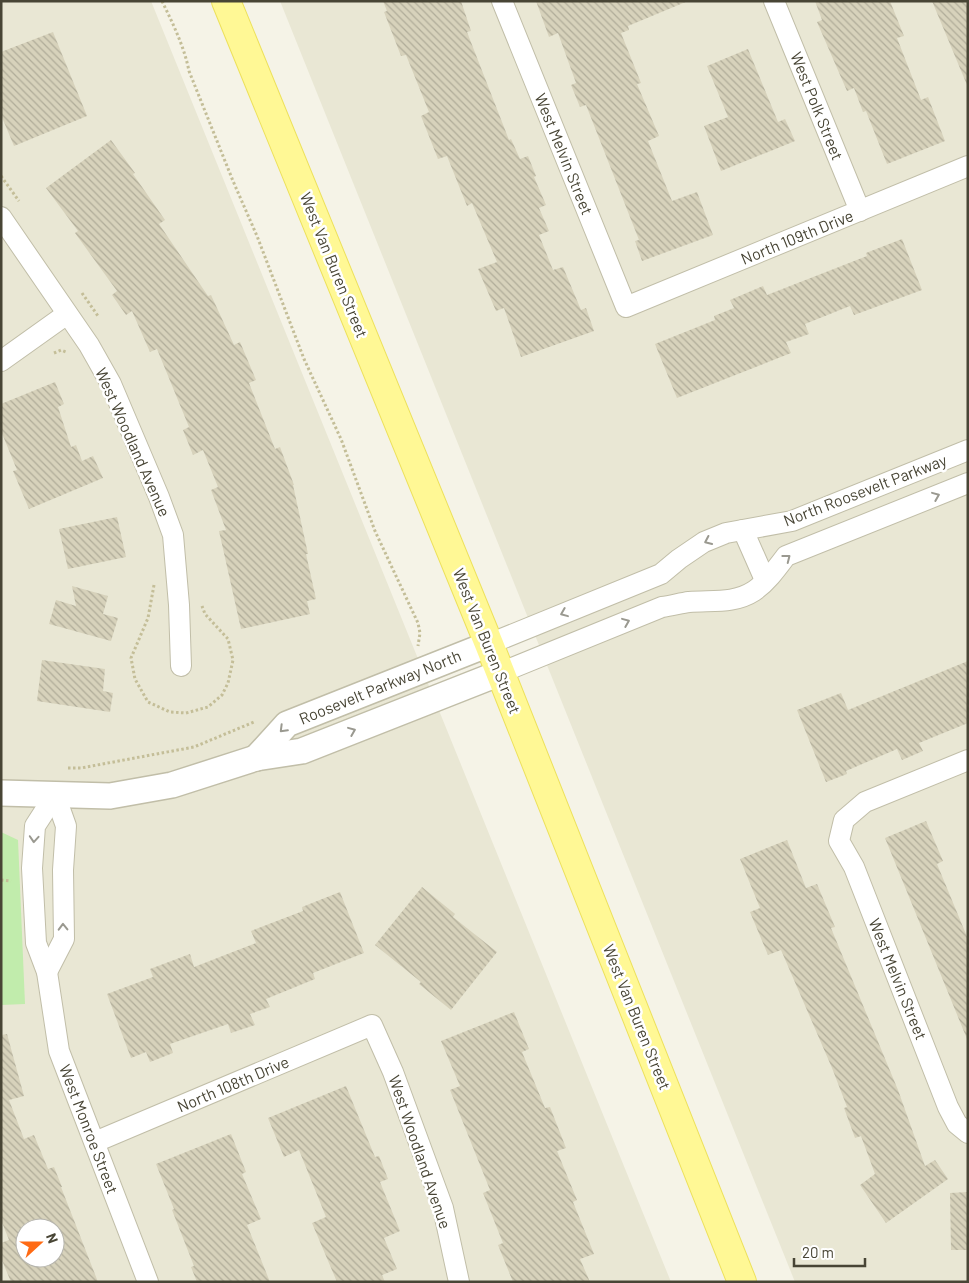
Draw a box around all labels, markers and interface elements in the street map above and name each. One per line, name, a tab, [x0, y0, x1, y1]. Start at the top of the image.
street label: West Polk Street	[787, 49, 848, 163]
street label: West Melvin Street	[531, 90, 597, 217]
street label: West Van Buren Street	[297, 189, 372, 340]
street label: North 109th Drive	[738, 205, 856, 268]
street label: West Woodland Avenue	[92, 364, 175, 519]
street label: North Roosevelt Parkway	[781, 449, 950, 529]
one-way arrow	[931, 491, 940, 502]
one-way arrow	[704, 534, 713, 545]
one-way arrow	[781, 555, 790, 564]
street label: West Van Buren Street	[450, 565, 525, 716]
one-way arrow	[560, 607, 569, 618]
one-way arrow	[621, 618, 630, 628]
street label: Roosevelt Parkway North	[296, 645, 464, 728]
one-way arrow	[279, 723, 288, 732]
one-way arrow	[347, 727, 356, 737]
one-way arrow	[29, 835, 40, 843]
street label: West Melvin Street	[865, 915, 931, 1042]
one-way arrow	[58, 922, 69, 930]
street label: West Van Buren Street	[600, 941, 675, 1092]
street label: North 108th Drive	[174, 1051, 292, 1116]
street label: West Monroe Street	[56, 1061, 123, 1196]
street label: West Woodland Avenue	[385, 1073, 456, 1231]
north arrow	[15, 1218, 65, 1268]
text: N	[43, 1231, 62, 1246]
scale bar	[794, 1236, 865, 1268]
text: 20 m	[802, 1243, 834, 1261]

